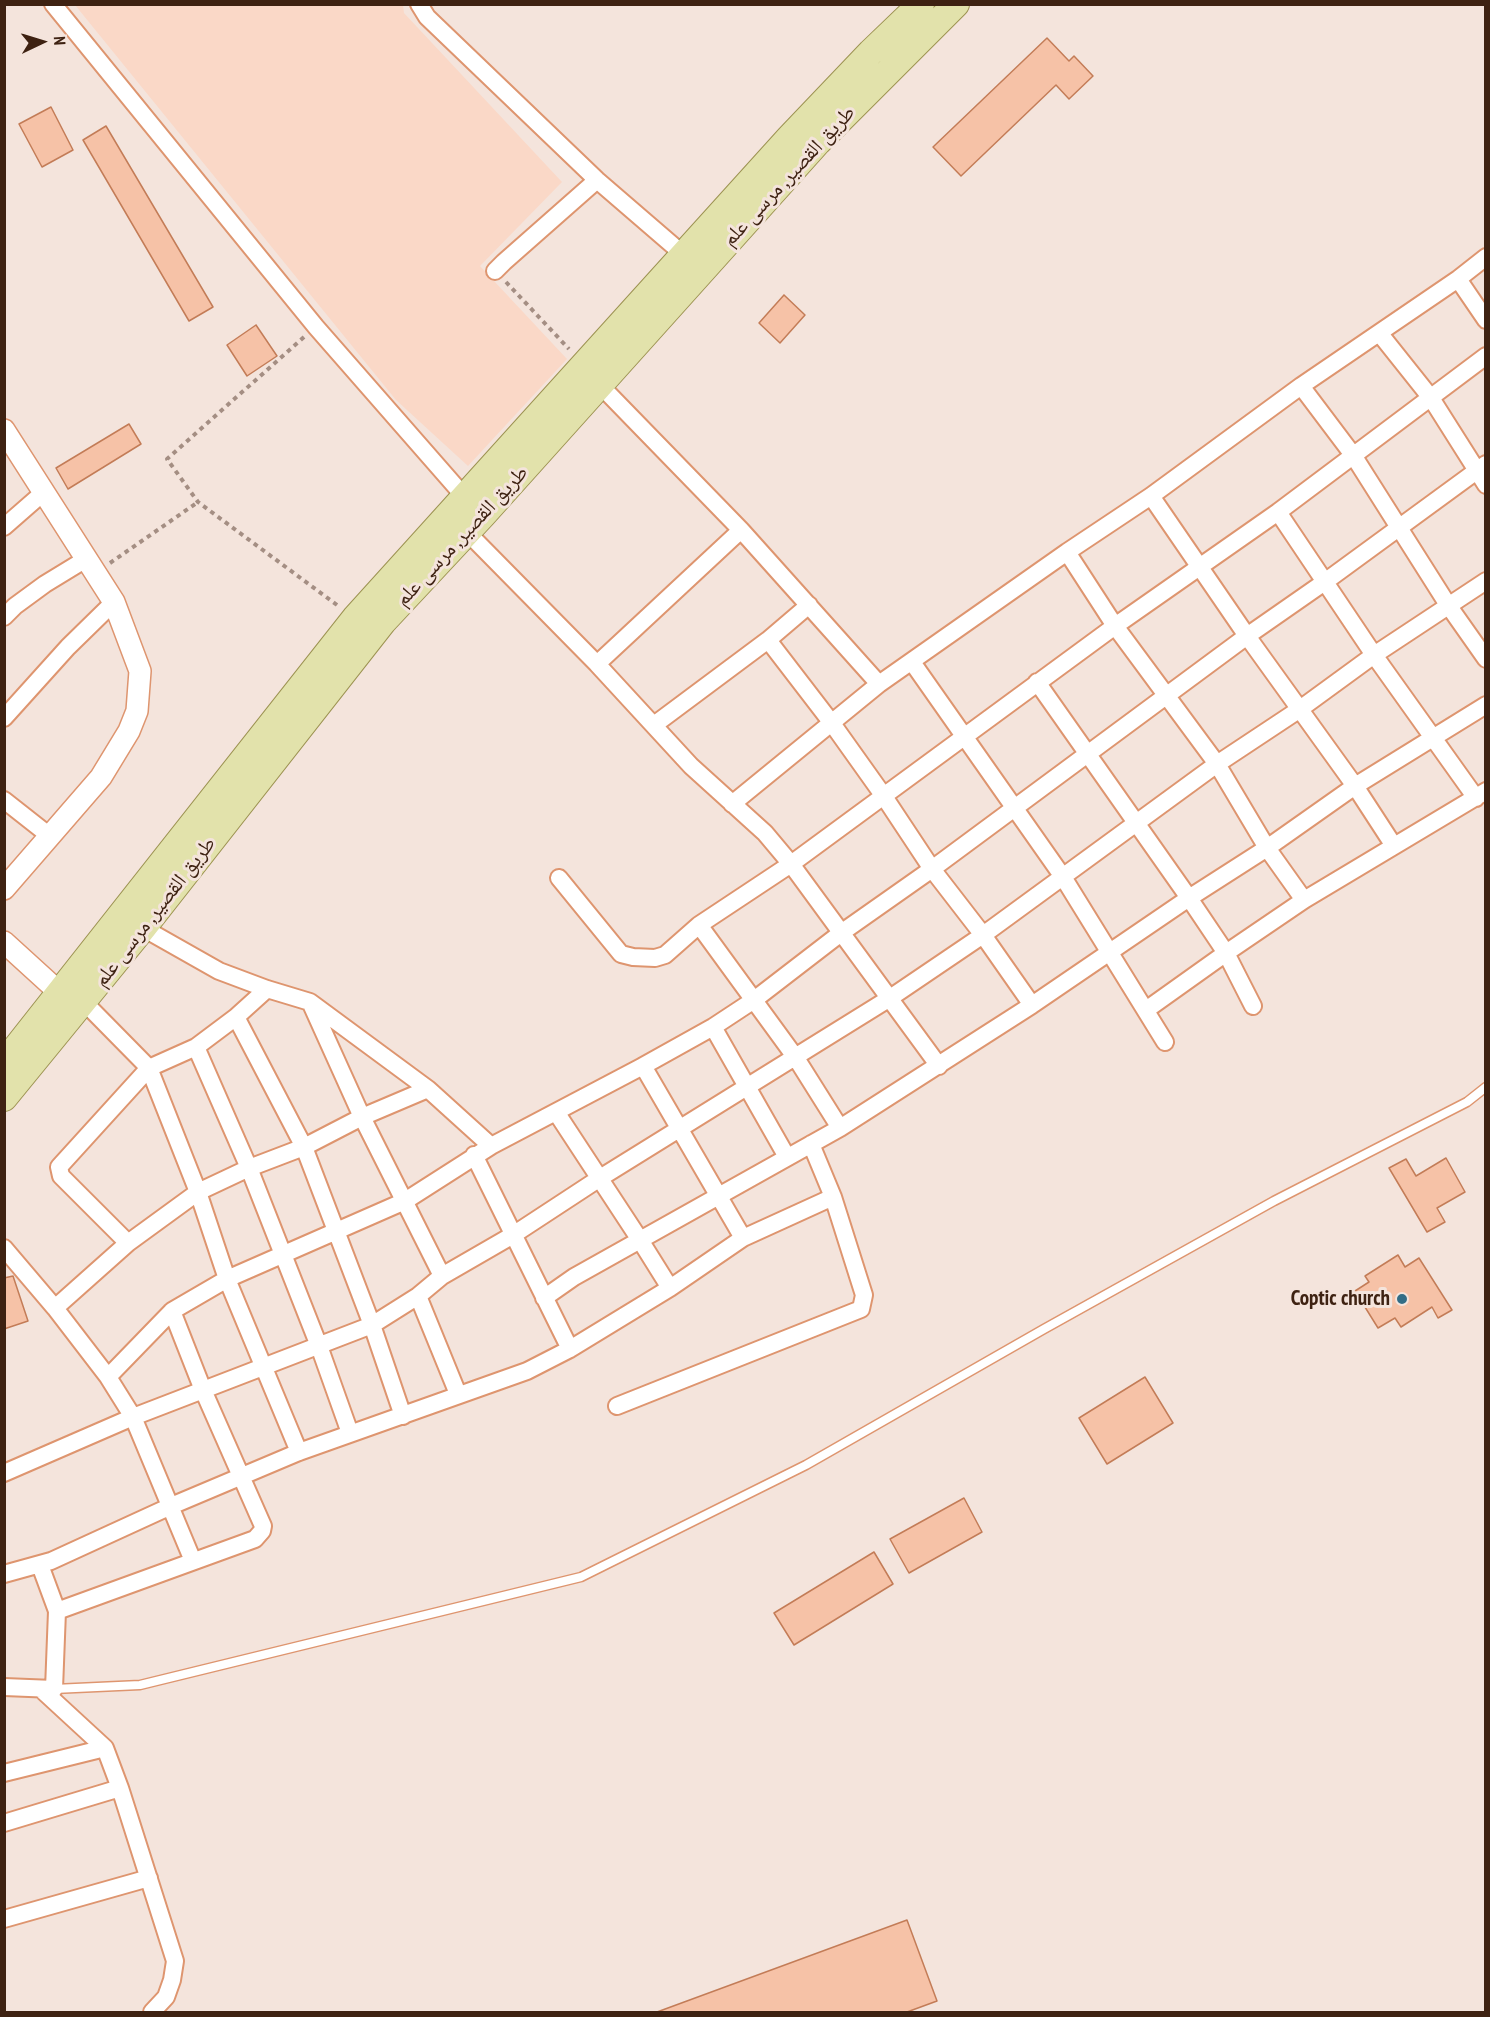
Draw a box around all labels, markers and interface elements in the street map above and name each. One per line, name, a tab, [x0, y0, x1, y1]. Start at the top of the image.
north arrow	[12, 12, 72, 72]
text: N	[50, 36, 70, 46]
street label: طريق القصير, مرسى علم	[717, 100, 861, 252]
street label: طريق القصير, مرسى علم	[390, 460, 534, 612]
street label: طريق القصير, مرسى علم	[89, 832, 221, 992]
place label: Coptic church	[1291, 1286, 1390, 1312]
marker: Coptic church	[1395, 1292, 1409, 1306]

